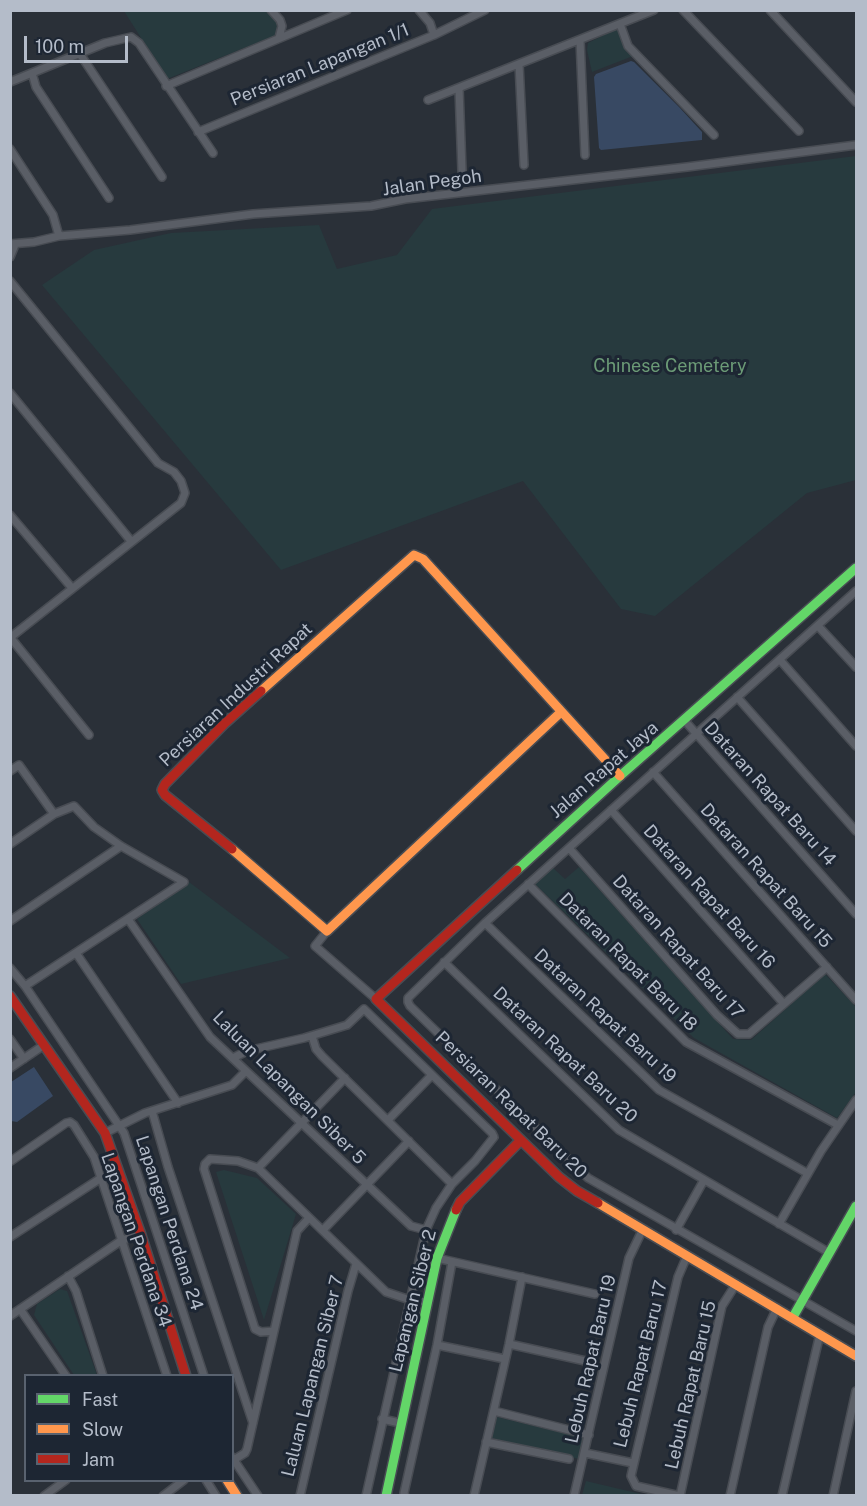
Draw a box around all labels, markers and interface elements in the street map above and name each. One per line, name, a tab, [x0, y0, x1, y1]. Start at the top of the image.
street label: Persiaran Lapangan 1/1	[227, 19, 413, 111]
scale bar	[27, 24, 130, 62]
text: 100 m	[35, 36, 84, 57]
street label: Jalan Pegoh	[381, 165, 483, 201]
park label: Chinese Cemetery	[593, 355, 747, 377]
street label: Persiaran Industri Rapat	[155, 619, 317, 771]
street label: Jalan Rapat Jaya	[545, 717, 663, 823]
street label: Dataran Rapat Baru 14	[700, 718, 840, 870]
street label: Dataran Rapat Baru 15	[696, 799, 836, 953]
street label: Dataran Rapat Baru 16	[639, 821, 779, 973]
street label: Dataran Rapat Baru 17	[608, 871, 748, 1023]
street label: Dataran Rapat Baru 18	[554, 888, 702, 1036]
street label: Dataran Rapat Baru 19	[530, 945, 680, 1087]
street label: Dataran Rapat Baru 20	[488, 982, 642, 1128]
street label: Laluan Lapangan Siber 5	[208, 1007, 370, 1169]
street label: Persiaran Rapat Baru 20	[431, 1027, 591, 1183]
street label: Lapangan Perdana 24	[131, 1133, 207, 1313]
street label: Lapangan Perdana 34	[96, 1150, 176, 1330]
street label: Lapangan Siber 2	[385, 1227, 441, 1375]
street label: Laluan Lapangan Siber 7	[278, 1273, 348, 1479]
street label: Lebuh Rapat Baru 19	[561, 1273, 621, 1445]
street label: Lebuh Rapat Baru 17	[610, 1278, 672, 1450]
street label: Lebuh Rapat Baru 15	[661, 1299, 721, 1471]
legend	[24, 1374, 234, 1482]
text: Fast	[82, 1389, 118, 1410]
text: Slow	[82, 1419, 123, 1440]
text: Jam	[82, 1449, 115, 1470]

